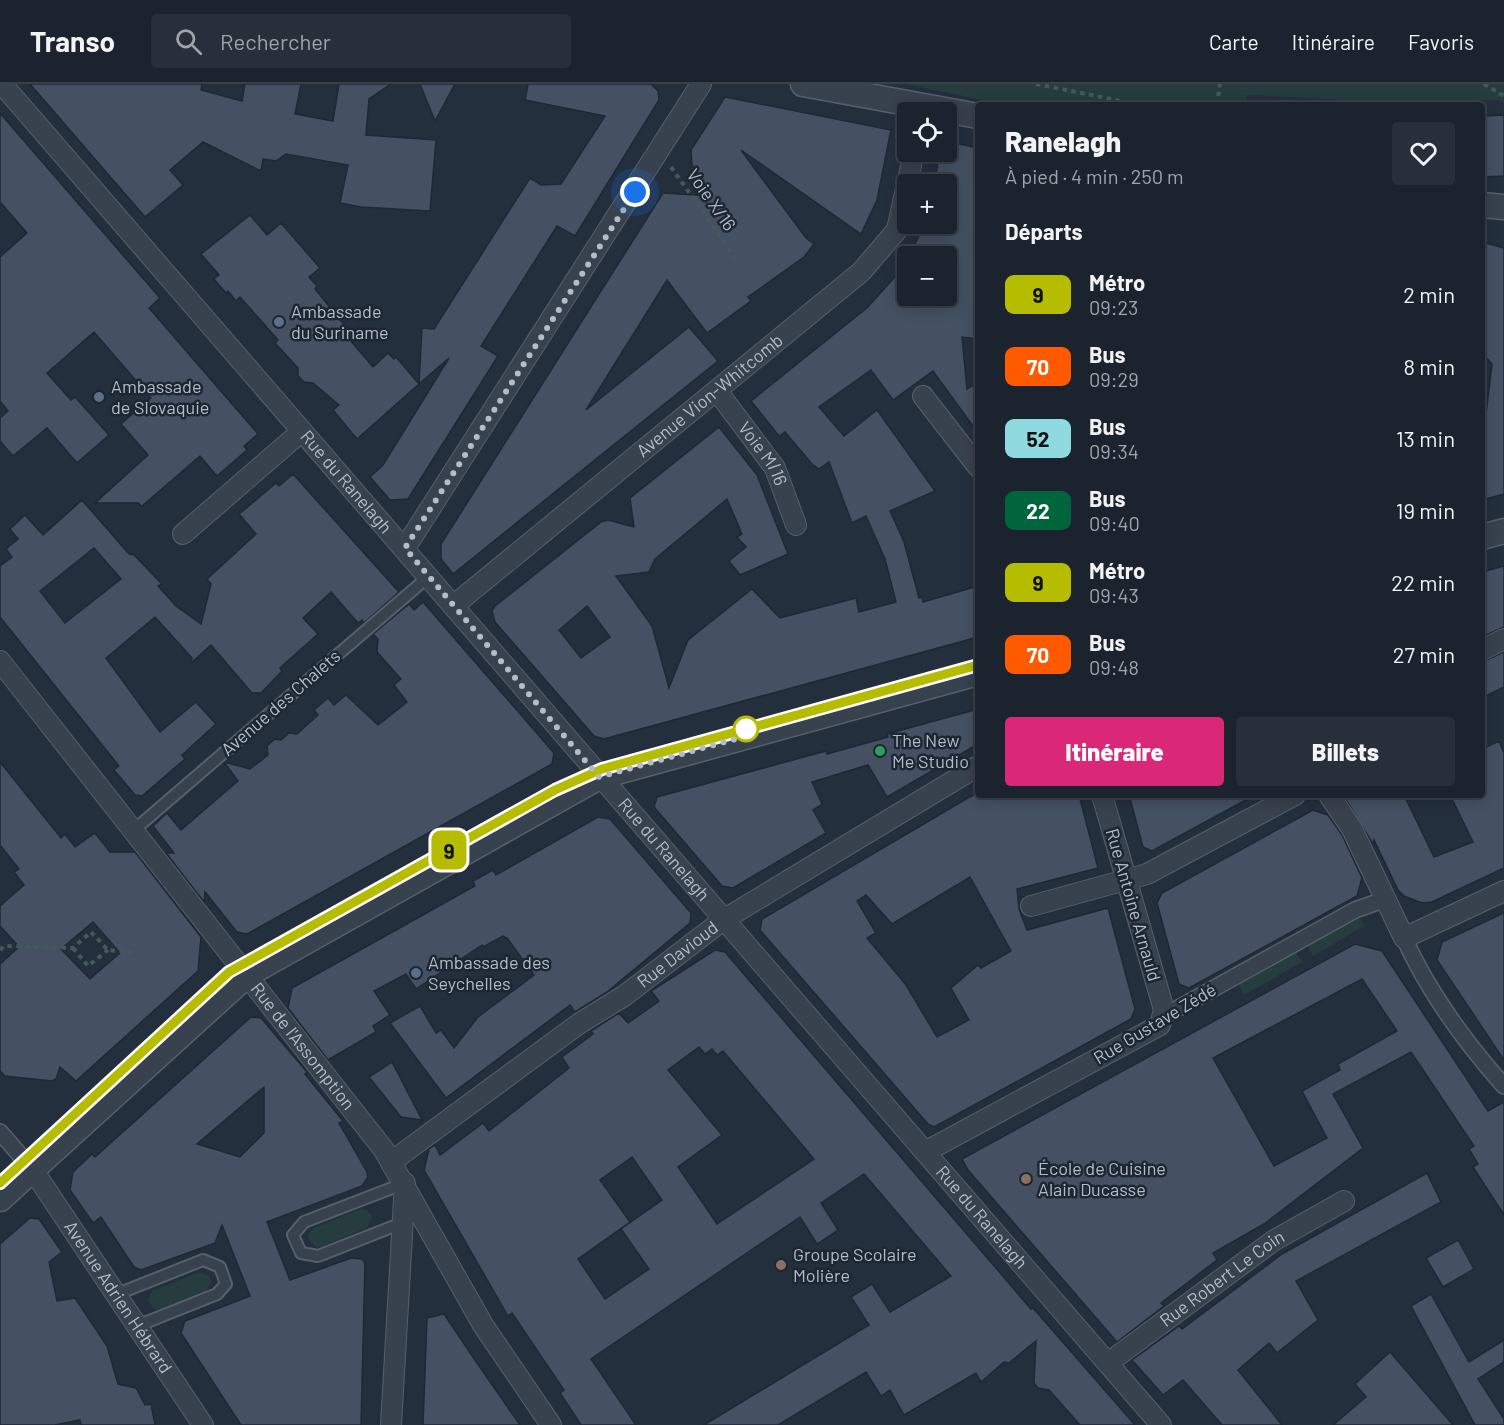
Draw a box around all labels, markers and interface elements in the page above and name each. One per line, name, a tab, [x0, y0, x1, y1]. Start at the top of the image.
search box	[151, 14, 571, 68]
text: Transo	[30, 24, 115, 58]
icon: search	[172, 25, 205, 58]
text: Rechercher	[220, 28, 331, 54]
text: Carte	[1209, 29, 1259, 54]
text: Itinéraire	[1292, 29, 1375, 54]
text: Favoris	[1408, 29, 1474, 54]
map controls	[897, 102, 957, 306]
button: locate	[897, 102, 957, 162]
button: heart	[1392, 122, 1455, 185]
text: Ranelagh	[1005, 124, 1121, 158]
street label: Voie X/16	[683, 164, 741, 235]
text: À pied · 4 min · 250 m	[1005, 164, 1184, 188]
button: +	[897, 174, 957, 234]
your location	[620, 177, 650, 207]
text: Départs	[1005, 218, 1083, 244]
button: −	[897, 246, 957, 306]
text: Métro	[1089, 269, 1145, 295]
text: 2 min	[1403, 281, 1455, 307]
text: 9	[1032, 282, 1044, 307]
text: 09:23	[1089, 295, 1138, 319]
place label: Ambassade du Suriname	[291, 300, 389, 343]
marker: Ambassade du Suriname	[272, 315, 286, 329]
street label: Avenue Vion-Whitcomb	[632, 329, 787, 461]
text: Bus	[1089, 341, 1126, 367]
text: 8 min	[1403, 353, 1455, 379]
text: 70	[1027, 354, 1049, 379]
text: 09:29	[1089, 367, 1139, 391]
place label: Ambassade de Slovaquie	[111, 375, 209, 418]
marker: Ambassade de Slovaquie	[92, 390, 106, 404]
text: Bus	[1089, 413, 1126, 439]
street label: Voie M/16	[734, 417, 793, 488]
street label: Rue du Ranelagh	[296, 425, 397, 537]
text: 13 min	[1396, 425, 1455, 451]
text: 52	[1026, 426, 1050, 451]
text: 09:34	[1089, 439, 1139, 463]
text: Bus	[1089, 485, 1126, 511]
text: 19 min	[1396, 497, 1455, 523]
text: 22	[1026, 498, 1050, 523]
text: 09:40	[1089, 511, 1140, 535]
text: Métro	[1089, 557, 1145, 583]
text: 22 min	[1391, 569, 1455, 595]
text: 9	[1032, 570, 1044, 595]
text: 09:43	[1089, 583, 1139, 607]
text: Bus	[1089, 629, 1126, 655]
text: 27 min	[1393, 641, 1455, 667]
text: 70	[1027, 642, 1049, 667]
street label: Avenue des Chalets	[216, 644, 345, 760]
text: 09:48	[1089, 655, 1139, 679]
unlabelled marker	[733, 716, 759, 742]
button: Itinéraire	[1005, 717, 1224, 786]
button: Billets	[1236, 717, 1455, 786]
place label: The New Me Studio	[892, 729, 969, 772]
marker: The New Me Studio	[873, 744, 887, 758]
street label: Rue du Ranelagh	[614, 793, 715, 905]
street label: Rue Antoine Arnauld	[1102, 826, 1166, 984]
line badge: 9	[430, 830, 468, 870]
text: 9	[443, 838, 455, 863]
street label: Rue Davioud	[632, 916, 722, 992]
place label: Ambassade des Seychelles	[428, 951, 550, 994]
marker: Ambassade des Seychelles	[409, 966, 423, 980]
street label: Rue de l'Assomption	[247, 978, 360, 1114]
street label: Rue Gustave Zédé	[1089, 978, 1220, 1068]
place label: École de Cuisine Alain Ducasse	[1038, 1157, 1166, 1200]
street label: Rue du Ranelagh	[932, 1161, 1033, 1273]
marker: École de Cuisine Alain Ducasse	[1019, 1172, 1033, 1186]
street label: Avenue Adrien Hébrard	[60, 1216, 177, 1377]
street label: Rue Robert Le Coin	[1155, 1225, 1288, 1331]
place label: Groupe Scolaire Molière	[793, 1243, 917, 1286]
marker: Groupe Scolaire Molière	[774, 1258, 788, 1272]

